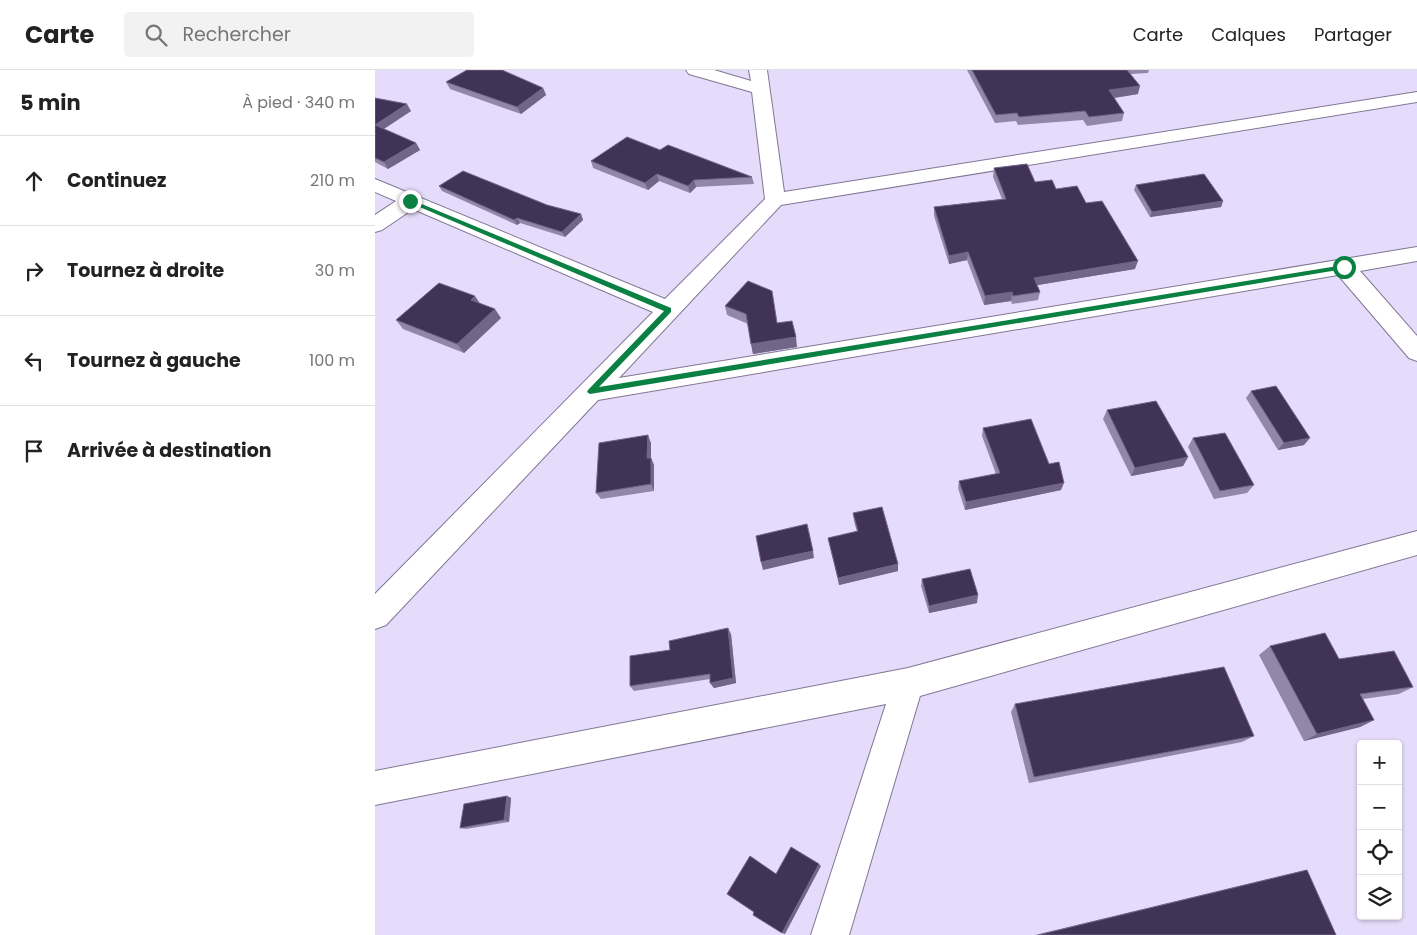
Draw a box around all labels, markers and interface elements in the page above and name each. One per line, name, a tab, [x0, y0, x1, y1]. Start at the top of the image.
search box	[124, 12, 474, 57]
text: Carte	[25, 18, 94, 51]
icon: search	[142, 21, 170, 49]
text: Rechercher	[182, 21, 291, 48]
text: Carte	[1133, 22, 1183, 47]
text: Calques	[1211, 22, 1286, 47]
text: Partager	[1314, 22, 1392, 47]
text: 5 min	[20, 88, 81, 117]
text: À pied · 340 m	[242, 91, 355, 114]
icon: ahead	[20, 167, 48, 195]
text: Continuez	[67, 167, 166, 194]
text: 210 m	[310, 169, 355, 192]
route end	[399, 190, 422, 213]
route start	[1333, 256, 1356, 279]
icon: right	[20, 257, 48, 285]
text: Tournez à droite	[67, 257, 224, 284]
text: 30 m	[315, 259, 355, 282]
icon: left	[20, 347, 48, 375]
text: Tournez à gauche	[67, 347, 241, 374]
text: 100 m	[309, 349, 355, 372]
icon: arrive	[20, 437, 48, 465]
text: Arrivée à destination	[67, 437, 272, 464]
map controls	[1357, 740, 1402, 920]
button: +	[1357, 740, 1402, 785]
button: −	[1357, 785, 1402, 830]
button: locate	[1357, 830, 1402, 875]
button: layers	[1357, 875, 1402, 920]

